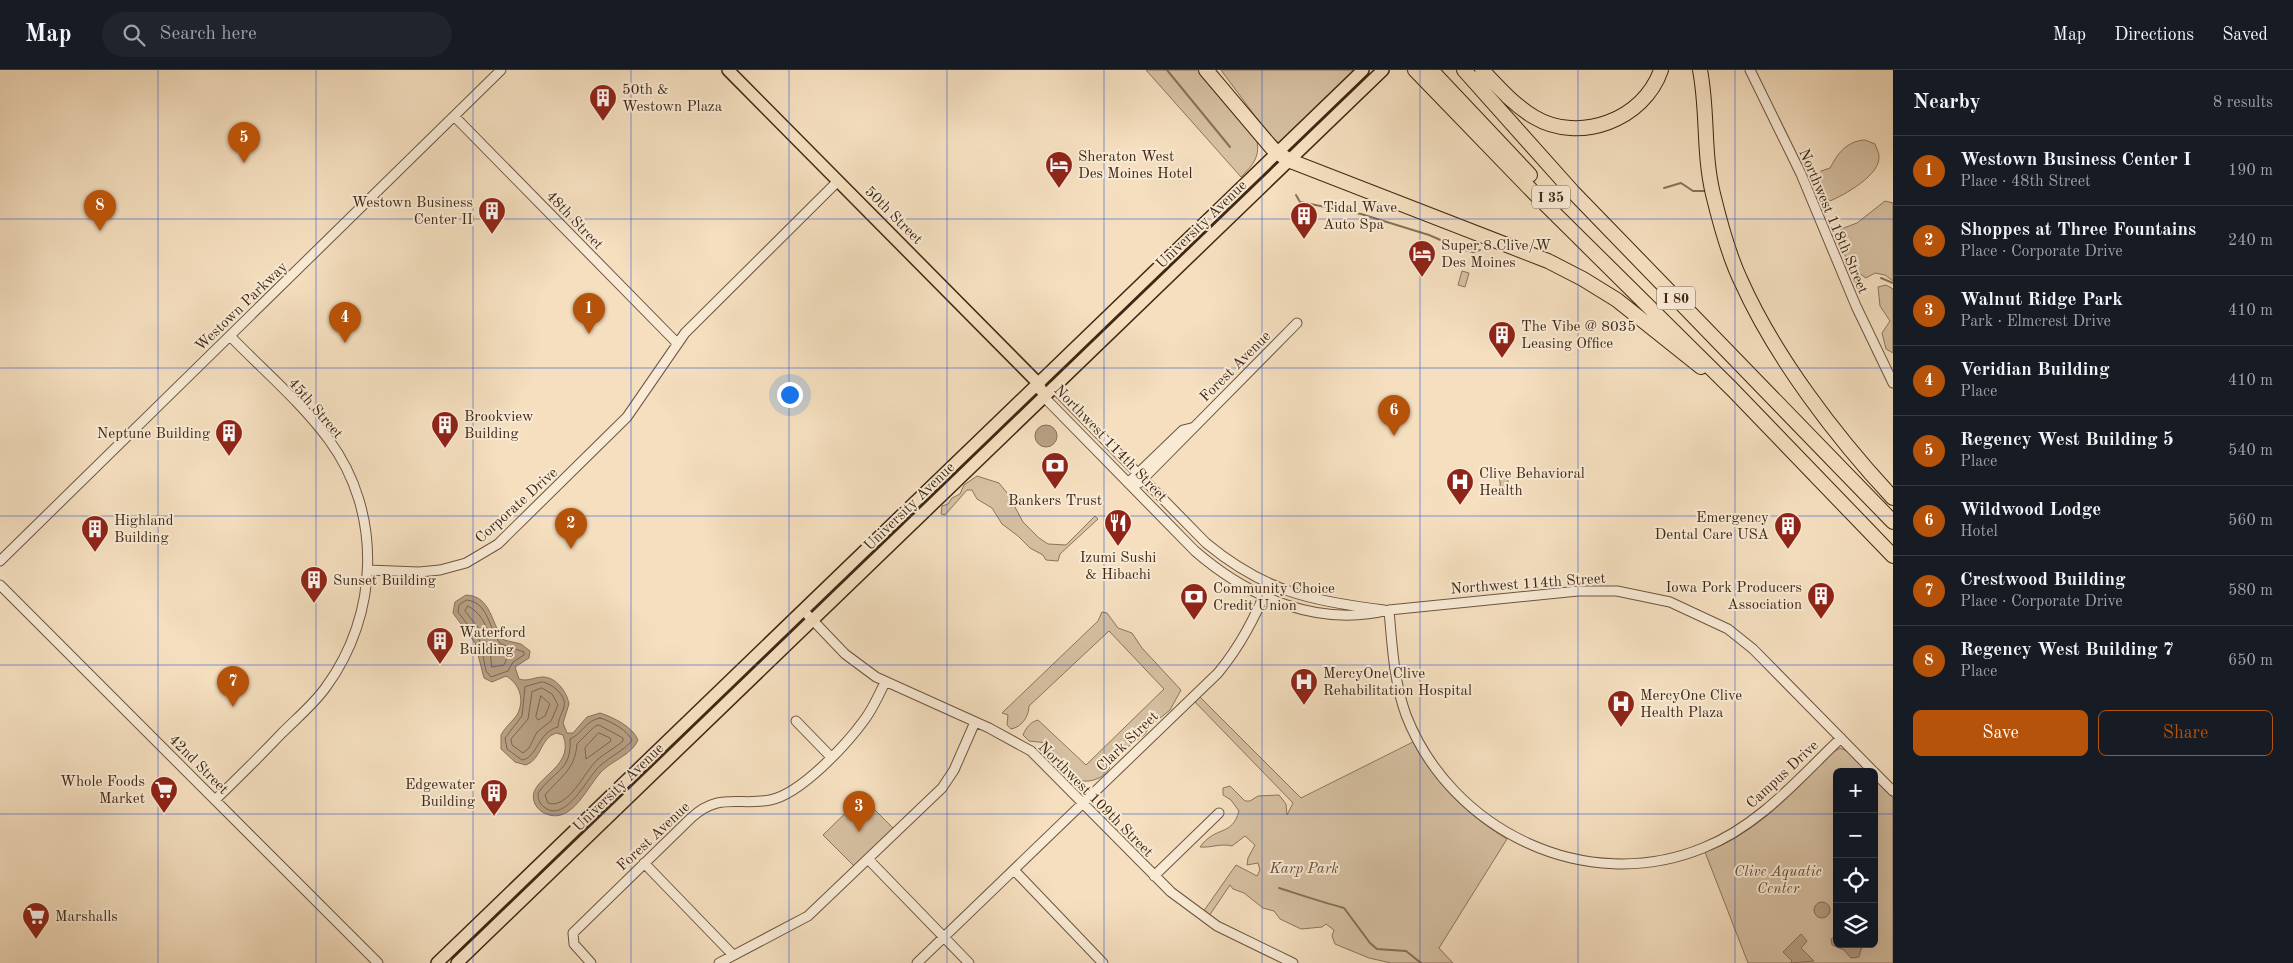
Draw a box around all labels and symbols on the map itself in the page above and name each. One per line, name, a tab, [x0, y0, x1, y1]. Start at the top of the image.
building icon: 50th & Westown Plaza	[588, 83, 618, 122]
place label: 50th & Westown Plaza	[622, 83, 723, 115]
pin: 5	[228, 122, 260, 163]
street label: Northwest 118th Street	[1795, 147, 1870, 296]
hotel icon: Sheraton West Des Moines Hotel	[1044, 150, 1074, 189]
place label: Sheraton West Des Moines Hotel	[1078, 150, 1193, 182]
street label: University Avenue	[1154, 178, 1250, 272]
street label: 50th Street	[861, 184, 925, 248]
road number: I 35	[1532, 185, 1570, 208]
street label: 48th Street	[543, 189, 605, 253]
pin: 8	[84, 190, 116, 231]
place label: Westown Business Center II	[352, 196, 473, 228]
building icon: Westown Business Center II	[477, 196, 507, 235]
building icon: Tidal Wave Auto Spa	[1289, 201, 1319, 240]
place label: Tidal Wave Auto Spa	[1323, 201, 1397, 233]
hotel icon: Super 8 Clive/W Des Moines	[1407, 239, 1437, 278]
place label: Super 8 Clive/W Des Moines	[1441, 239, 1551, 271]
street label: Westown Parkway	[193, 259, 291, 355]
road number: I 80	[1657, 287, 1695, 310]
pin: 1	[573, 293, 605, 334]
pin: 4	[329, 302, 361, 343]
building icon: The Vibe @ 8035 Leasing Office	[1487, 320, 1517, 359]
place label: The Vibe @ 8035 Leasing Office	[1521, 320, 1636, 352]
street label: Forest Avenue	[1198, 329, 1274, 405]
street label: 45th Street	[285, 376, 345, 442]
your location	[777, 382, 803, 408]
street label: Northwest 114th Street	[1050, 383, 1169, 505]
pin: 6	[1378, 395, 1410, 436]
building icon: Brookview Building	[430, 410, 460, 449]
place label: Brookview Building	[464, 410, 534, 442]
building icon: Neptune Building	[214, 418, 244, 457]
place label: Neptune Building	[97, 427, 210, 442]
bank icon: Bankers Trust	[1040, 451, 1070, 490]
street label: University Avenue	[862, 460, 958, 554]
street label: Corporate Drive	[473, 465, 561, 547]
hospital icon: Clive Behavioral Health	[1445, 467, 1475, 506]
place label: Clive Behavioral Health	[1479, 467, 1585, 499]
place label: Bankers Trust	[1008, 494, 1102, 509]
pin: 2	[555, 508, 587, 549]
restaurant icon: Izumi Sushi & Hibachi	[1103, 508, 1133, 547]
place label: Emergency Dental Care USA	[1655, 511, 1770, 543]
building icon: Emergency Dental Care USA	[1773, 511, 1803, 550]
building icon: Highland Building	[80, 514, 110, 553]
place label: Highland Building	[114, 514, 174, 546]
place label: Izumi Sushi & Hibachi	[1080, 551, 1156, 583]
building icon: Sunset Building	[299, 565, 329, 604]
street label: Northwest 114th Street	[1450, 572, 1606, 597]
place label: Sunset Building	[333, 574, 436, 589]
place label: Iowa Pork Producers Association	[1665, 581, 1802, 613]
building icon: Iowa Pork Producers Association	[1806, 581, 1836, 620]
bank icon: Community Choice Credit Union	[1179, 582, 1209, 621]
place label: Community Choice Credit Union	[1213, 582, 1335, 614]
building icon: Waterford Building	[425, 626, 455, 665]
place label: Waterford Building	[459, 626, 526, 658]
pin: 7	[217, 666, 249, 707]
hospital icon: MercyOne Clive Rehabilitation Hospital	[1289, 667, 1319, 706]
place label: MercyOne Clive Rehabilitation Hospital	[1323, 667, 1472, 699]
hospital icon: MercyOne Clive Health Plaza	[1606, 689, 1636, 728]
place label: MercyOne Clive Health Plaza	[1640, 689, 1742, 721]
street label: Clark Street	[1094, 709, 1162, 775]
street label: 42nd Street	[165, 732, 231, 798]
street label: Campus Drive	[1744, 738, 1822, 812]
street label: Northwest 109th Street	[1035, 740, 1155, 860]
street label: University Avenue	[571, 741, 667, 835]
place label: Whole Foods Market	[60, 775, 145, 807]
supermarket icon: Whole Foods Market	[149, 775, 179, 814]
place label: Edgewater Building	[405, 778, 475, 810]
building icon: Edgewater Building	[479, 778, 509, 817]
pin: 3	[843, 791, 875, 832]
street label: Forest Avenue	[615, 800, 693, 874]
park label: Karp Park	[1268, 862, 1339, 877]
park label: Clive Aquatic Center	[1734, 865, 1822, 897]
supermarket icon: Marshalls	[21, 901, 51, 940]
place label: Marshalls	[55, 910, 118, 925]

